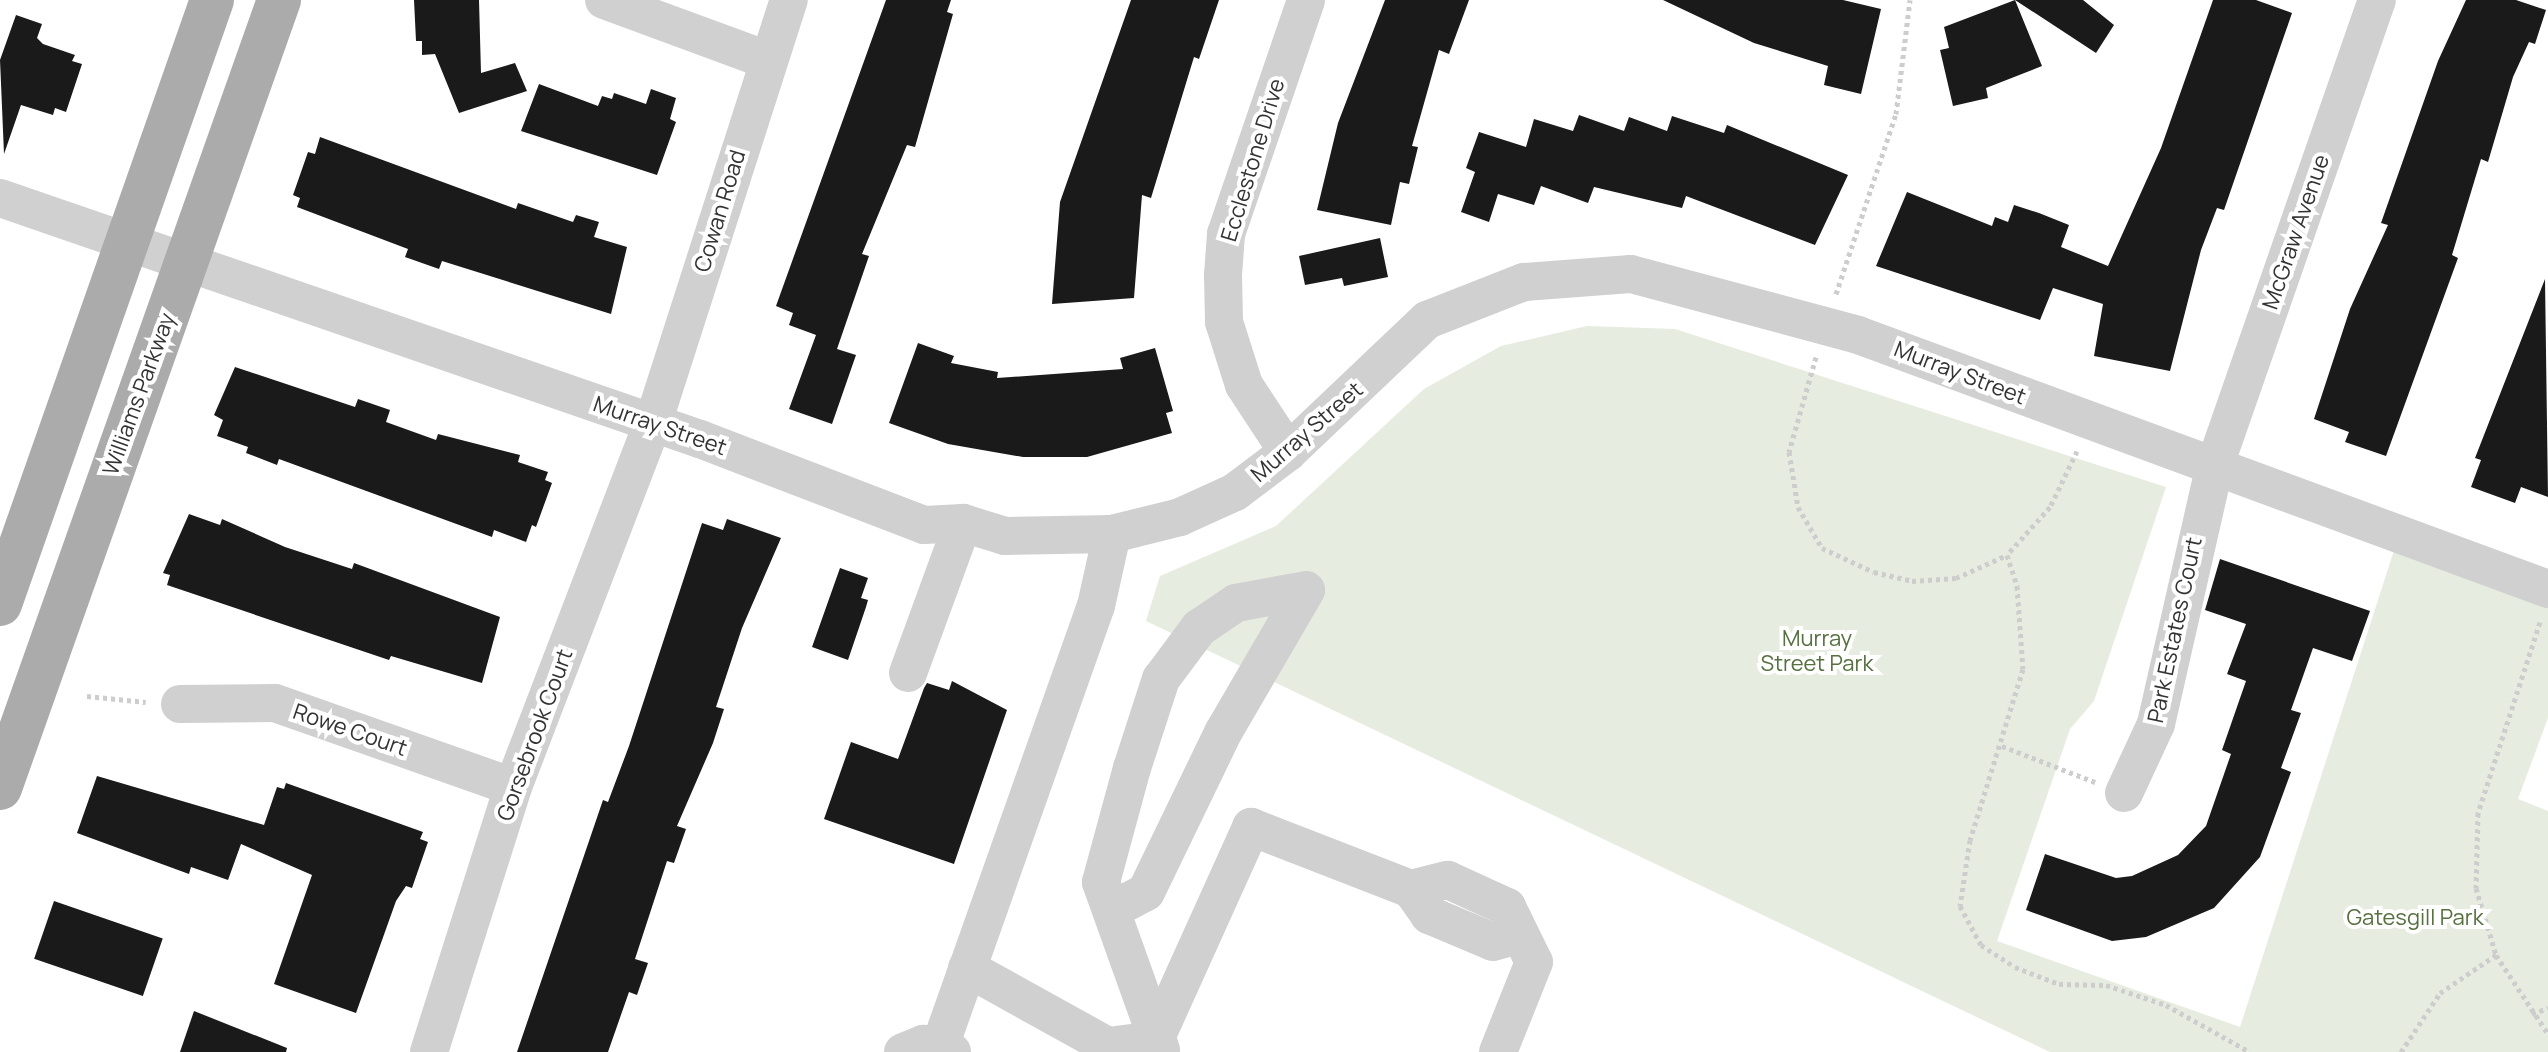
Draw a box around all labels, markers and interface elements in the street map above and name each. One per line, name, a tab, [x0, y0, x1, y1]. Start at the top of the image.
street label: Ecclestone Drive	[1216, 75, 1290, 245]
street label: Cowan Road	[689, 147, 751, 275]
street label: McGraw Avenue	[2257, 151, 2335, 313]
street label: Williams Parkway	[97, 309, 181, 479]
street label: Murray Street	[1890, 336, 2030, 410]
street label: Murray Street	[1246, 376, 1368, 488]
street label: Murray Street	[590, 391, 730, 461]
street label: Park Estates Court	[2142, 535, 2208, 725]
park label: Murray Street Park	[1761, 625, 1873, 676]
street label: Gorsebrook Court	[492, 645, 578, 825]
street label: Rowe Court	[290, 698, 410, 762]
park label: Gatesgill Park	[2346, 905, 2484, 931]

